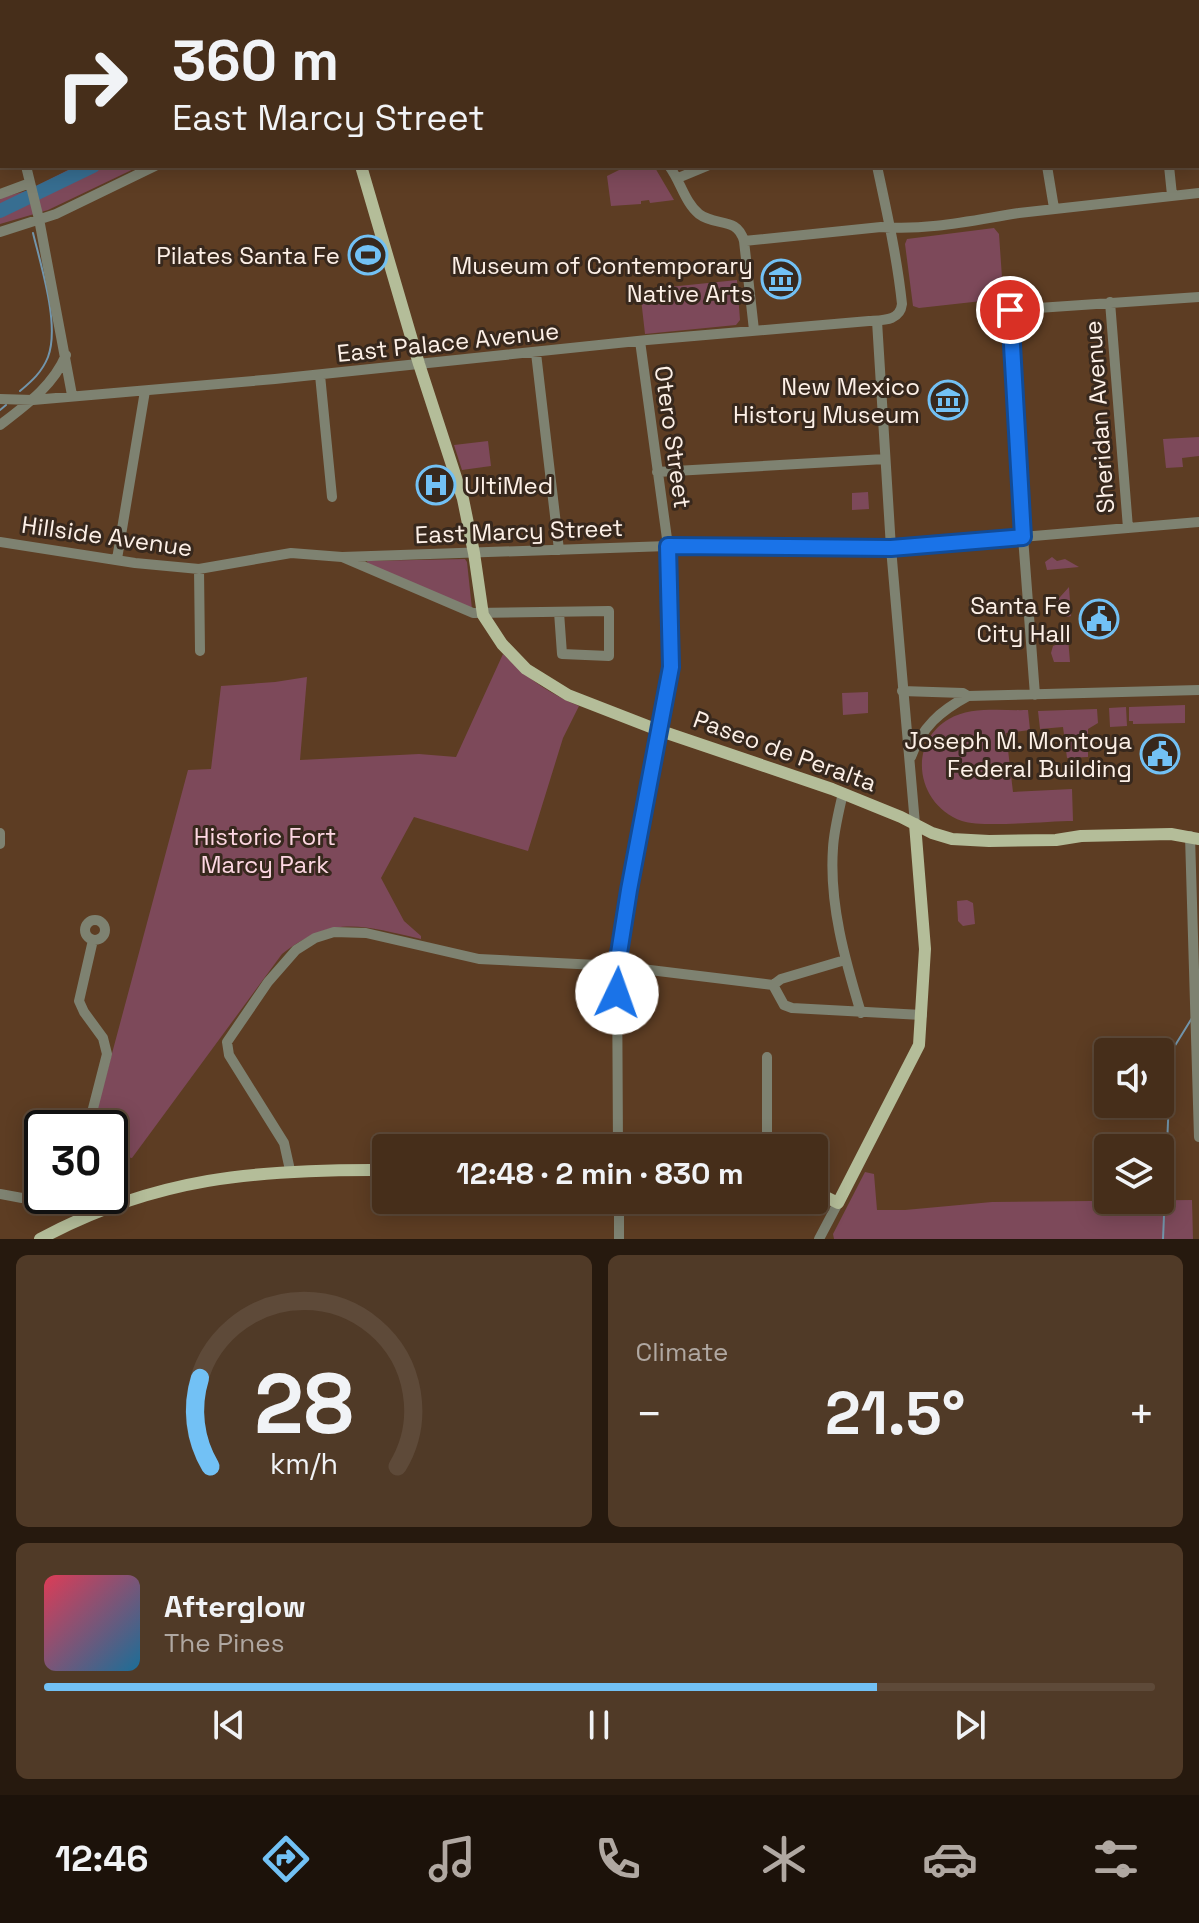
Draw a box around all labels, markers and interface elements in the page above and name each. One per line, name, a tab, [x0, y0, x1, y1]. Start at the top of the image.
text: 360 m	[172, 25, 339, 96]
icon: right	[40, 32, 144, 136]
text: East Marcy Street	[172, 95, 485, 141]
sports icon: Pilates Santa Fe	[347, 234, 389, 276]
place label: Pilates Santa Fe	[156, 240, 340, 271]
place label: Museum of Contemporary Native Arts	[452, 250, 753, 309]
museum icon: Museum of Contemporary Native Arts	[760, 258, 802, 300]
pin	[976, 276, 1044, 344]
icon: arrive	[988, 288, 1032, 332]
street label: East Palace Avenue	[335, 315, 561, 369]
street label: Sheridan Avenue	[1077, 320, 1121, 514]
street label: Otero Street	[648, 364, 698, 510]
place label: New Mexico History Museum	[733, 371, 920, 430]
museum icon: New Mexico History Museum	[927, 379, 969, 421]
hospital icon: UltiMed	[415, 464, 457, 506]
place label: UltiMed	[464, 470, 553, 501]
street label: Hillside Avenue	[20, 509, 194, 563]
street label: East Marcy Street	[414, 512, 624, 550]
place label: Santa Fe City Hall	[970, 590, 1071, 649]
public building icon: Santa Fe City Hall	[1078, 598, 1120, 640]
street label: Paseo de Peralta	[689, 703, 881, 799]
place label: Joseph M. Montoya Federal Building	[904, 725, 1132, 784]
public building icon: Joseph M. Montoya Federal Building	[1139, 733, 1181, 775]
park label: Historic Fort Marcy Park	[194, 821, 336, 880]
position arrow	[575, 951, 659, 1035]
map controls	[1094, 1038, 1174, 1214]
button: sound	[1094, 1038, 1174, 1118]
speed limit sign: 30	[24, 1110, 128, 1214]
button: layers	[1094, 1134, 1174, 1214]
text: 12:48 · 2 min · 830 m	[456, 1154, 744, 1193]
text: Climate	[636, 1335, 728, 1369]
text: 28	[254, 1351, 353, 1457]
text: 21.5°	[825, 1375, 965, 1452]
text: −	[636, 1386, 663, 1442]
text: +	[1128, 1386, 1155, 1442]
text: km/h	[270, 1446, 338, 1482]
text: Afterglow	[164, 1587, 306, 1626]
text: The Pines	[164, 1626, 284, 1660]
icon: previous	[207, 1703, 251, 1747]
icon: pause	[577, 1703, 621, 1747]
icon: next	[948, 1703, 992, 1747]
icon: directions	[258, 1831, 314, 1887]
icon: music	[424, 1831, 480, 1887]
icon: phone	[590, 1831, 646, 1887]
icon: climate	[756, 1831, 812, 1887]
icon: car	[922, 1831, 978, 1887]
icon: filters	[1088, 1831, 1144, 1887]
text: 12:46	[55, 1836, 148, 1882]

